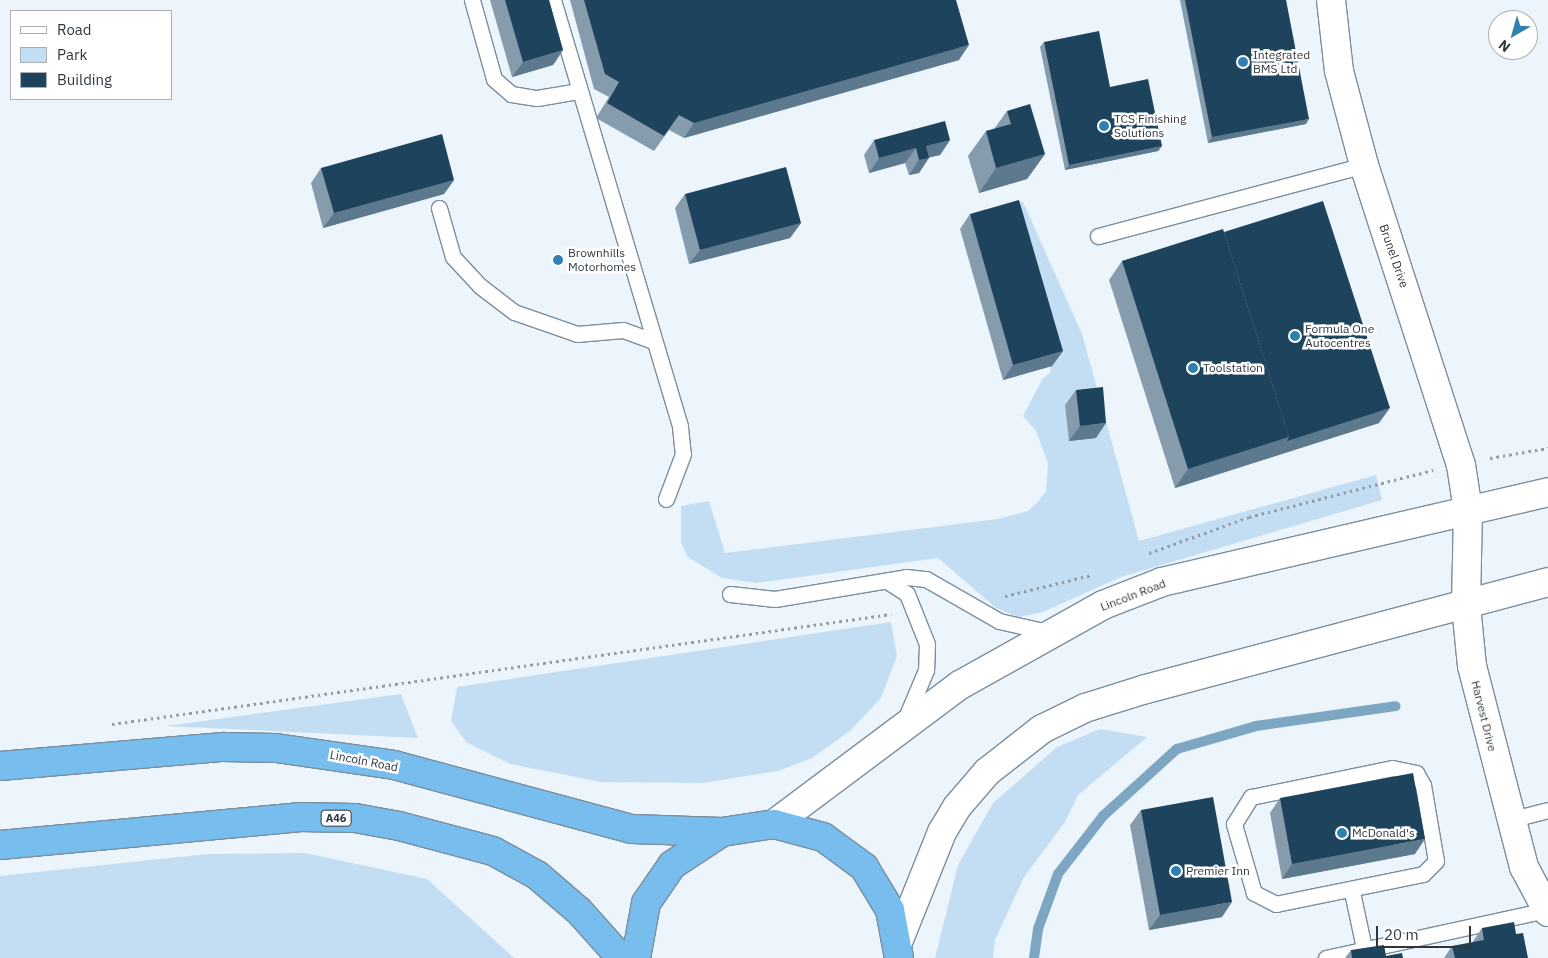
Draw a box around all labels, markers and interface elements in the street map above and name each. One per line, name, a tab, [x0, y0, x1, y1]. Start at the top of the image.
legend	[10, 10, 172, 100]
north arrow	[1488, 10, 1538, 60]
text: Road	[57, 20, 92, 39]
text: N	[1495, 36, 1514, 56]
text: Park	[57, 45, 87, 64]
place label: Integrated BMS Ltd	[1253, 48, 1310, 76]
marker: Integrated BMS Ltd	[1237, 56, 1249, 68]
text: Building	[57, 70, 112, 89]
place label: TCS Finishing Solutions	[1114, 112, 1186, 140]
marker: TCS Finishing Solutions	[1098, 120, 1110, 132]
street label: Brunel Drive	[1376, 222, 1412, 290]
place label: Brownhills Motorhomes	[568, 246, 636, 274]
marker: Brownhills Motorhomes	[552, 254, 564, 266]
place label: Formula One Autocentres	[1305, 322, 1374, 350]
marker: Formula One Autocentres	[1289, 330, 1301, 342]
place label: Toolstation	[1203, 361, 1263, 375]
marker: Toolstation	[1187, 362, 1199, 374]
street label: Lincoln Road	[1098, 576, 1168, 614]
street label: Harvest Drive	[1468, 679, 1500, 753]
street label: Lincoln Road	[329, 747, 399, 775]
road number: A46	[320, 810, 352, 826]
place label: McDonald's	[1352, 826, 1415, 840]
marker: McDonald's	[1336, 827, 1348, 839]
place label: Premier Inn	[1186, 864, 1250, 878]
marker: Premier Inn	[1170, 865, 1182, 877]
scale bar	[1378, 916, 1473, 948]
text: 20 m	[1384, 925, 1419, 944]

